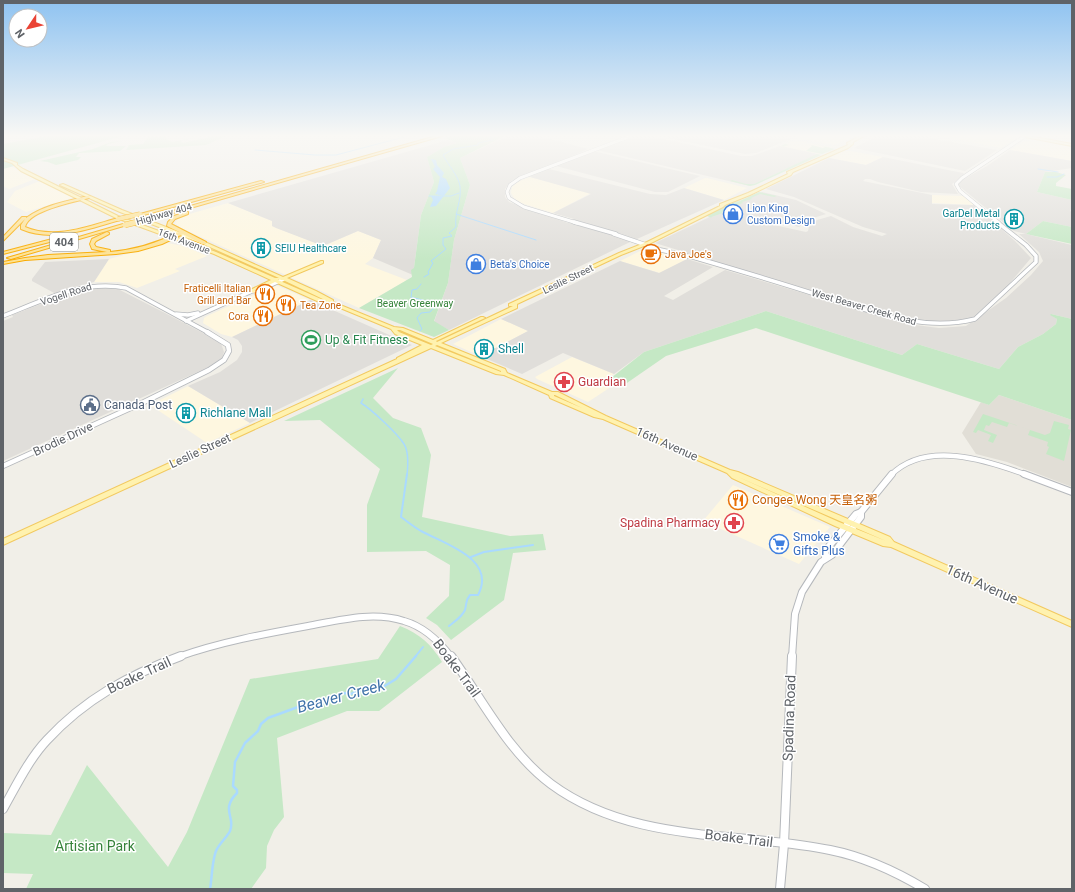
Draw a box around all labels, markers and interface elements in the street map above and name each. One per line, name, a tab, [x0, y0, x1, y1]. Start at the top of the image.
north arrow	[8, 8, 48, 48]
text: N	[13, 26, 28, 40]
street label: Highway 404	[135, 201, 194, 227]
shop icon: Lion King Custom Design	[722, 203, 744, 225]
place label: Lion King Custom Design	[747, 203, 815, 226]
place label: GarDel Metal Products	[942, 208, 1000, 231]
building icon: GarDel Metal Products	[1003, 208, 1025, 230]
street label: 16th Avenue	[156, 226, 212, 256]
road number: 404	[50, 233, 78, 251]
building icon: SEIU Healthcare	[250, 237, 272, 259]
place label: SEIU Healthcare	[275, 243, 347, 254]
cafe icon: Java Joe's	[640, 243, 662, 265]
place label: Java Joe's	[665, 249, 712, 260]
shop icon: Beta's Choice	[465, 253, 487, 275]
place label: Beta's Choice	[490, 259, 550, 270]
street label: Leslie Street	[541, 262, 595, 296]
street label: Vogell Road	[39, 281, 93, 307]
place label: Fraticelli Italian Grill and Bar	[184, 283, 252, 306]
restaurant icon: Fraticelli Italian Grill and Bar	[254, 283, 276, 305]
street label: West Beaver Creek Road	[810, 287, 918, 327]
restaurant icon: Tea Zone	[275, 294, 297, 316]
park label: Beaver Greenway	[377, 298, 454, 309]
place label: Tea Zone	[300, 300, 341, 311]
restaurant icon: Cora	[252, 305, 274, 327]
place label: Cora	[228, 311, 249, 322]
sports icon: Up & Fit Fitness	[300, 329, 322, 351]
place label: Up & Fit Fitness	[325, 333, 408, 347]
building icon: Shell	[473, 338, 495, 360]
place label: Shell	[498, 342, 524, 356]
pharmacy icon: Guardian	[553, 371, 575, 393]
place label: Guardian	[578, 375, 626, 389]
public building icon: Canada Post	[79, 394, 101, 416]
place label: Canada Post	[104, 398, 172, 412]
building icon: Richlane Mall	[175, 402, 197, 424]
place label: Richlane Mall	[200, 406, 271, 420]
street label: Brodie Drive	[31, 419, 95, 459]
street label: 16th Avenue	[634, 424, 700, 464]
street label: Leslie Street	[167, 431, 233, 471]
restaurant icon: Congee Wong 天皇名粥	[727, 489, 749, 511]
place label: Congee Wong 天皇名粥	[752, 493, 877, 507]
pharmacy icon: Spadina Pharmacy	[723, 512, 745, 534]
place label: Spadina Pharmacy	[620, 516, 720, 530]
place label: Smoke & Gifts Plus	[793, 530, 845, 558]
supermarket icon: Smoke & Gifts Plus	[768, 533, 790, 555]
street label: 16th Avenue	[943, 561, 1021, 607]
street label: Boake Trail	[430, 636, 484, 700]
street label: Boake Trail	[105, 653, 173, 697]
water label: Beaver Creek	[295, 675, 388, 717]
street label: Spadina Road	[780, 675, 798, 761]
street label: Boake Trail	[704, 826, 774, 850]
park label: Artisian Park	[55, 838, 136, 854]

